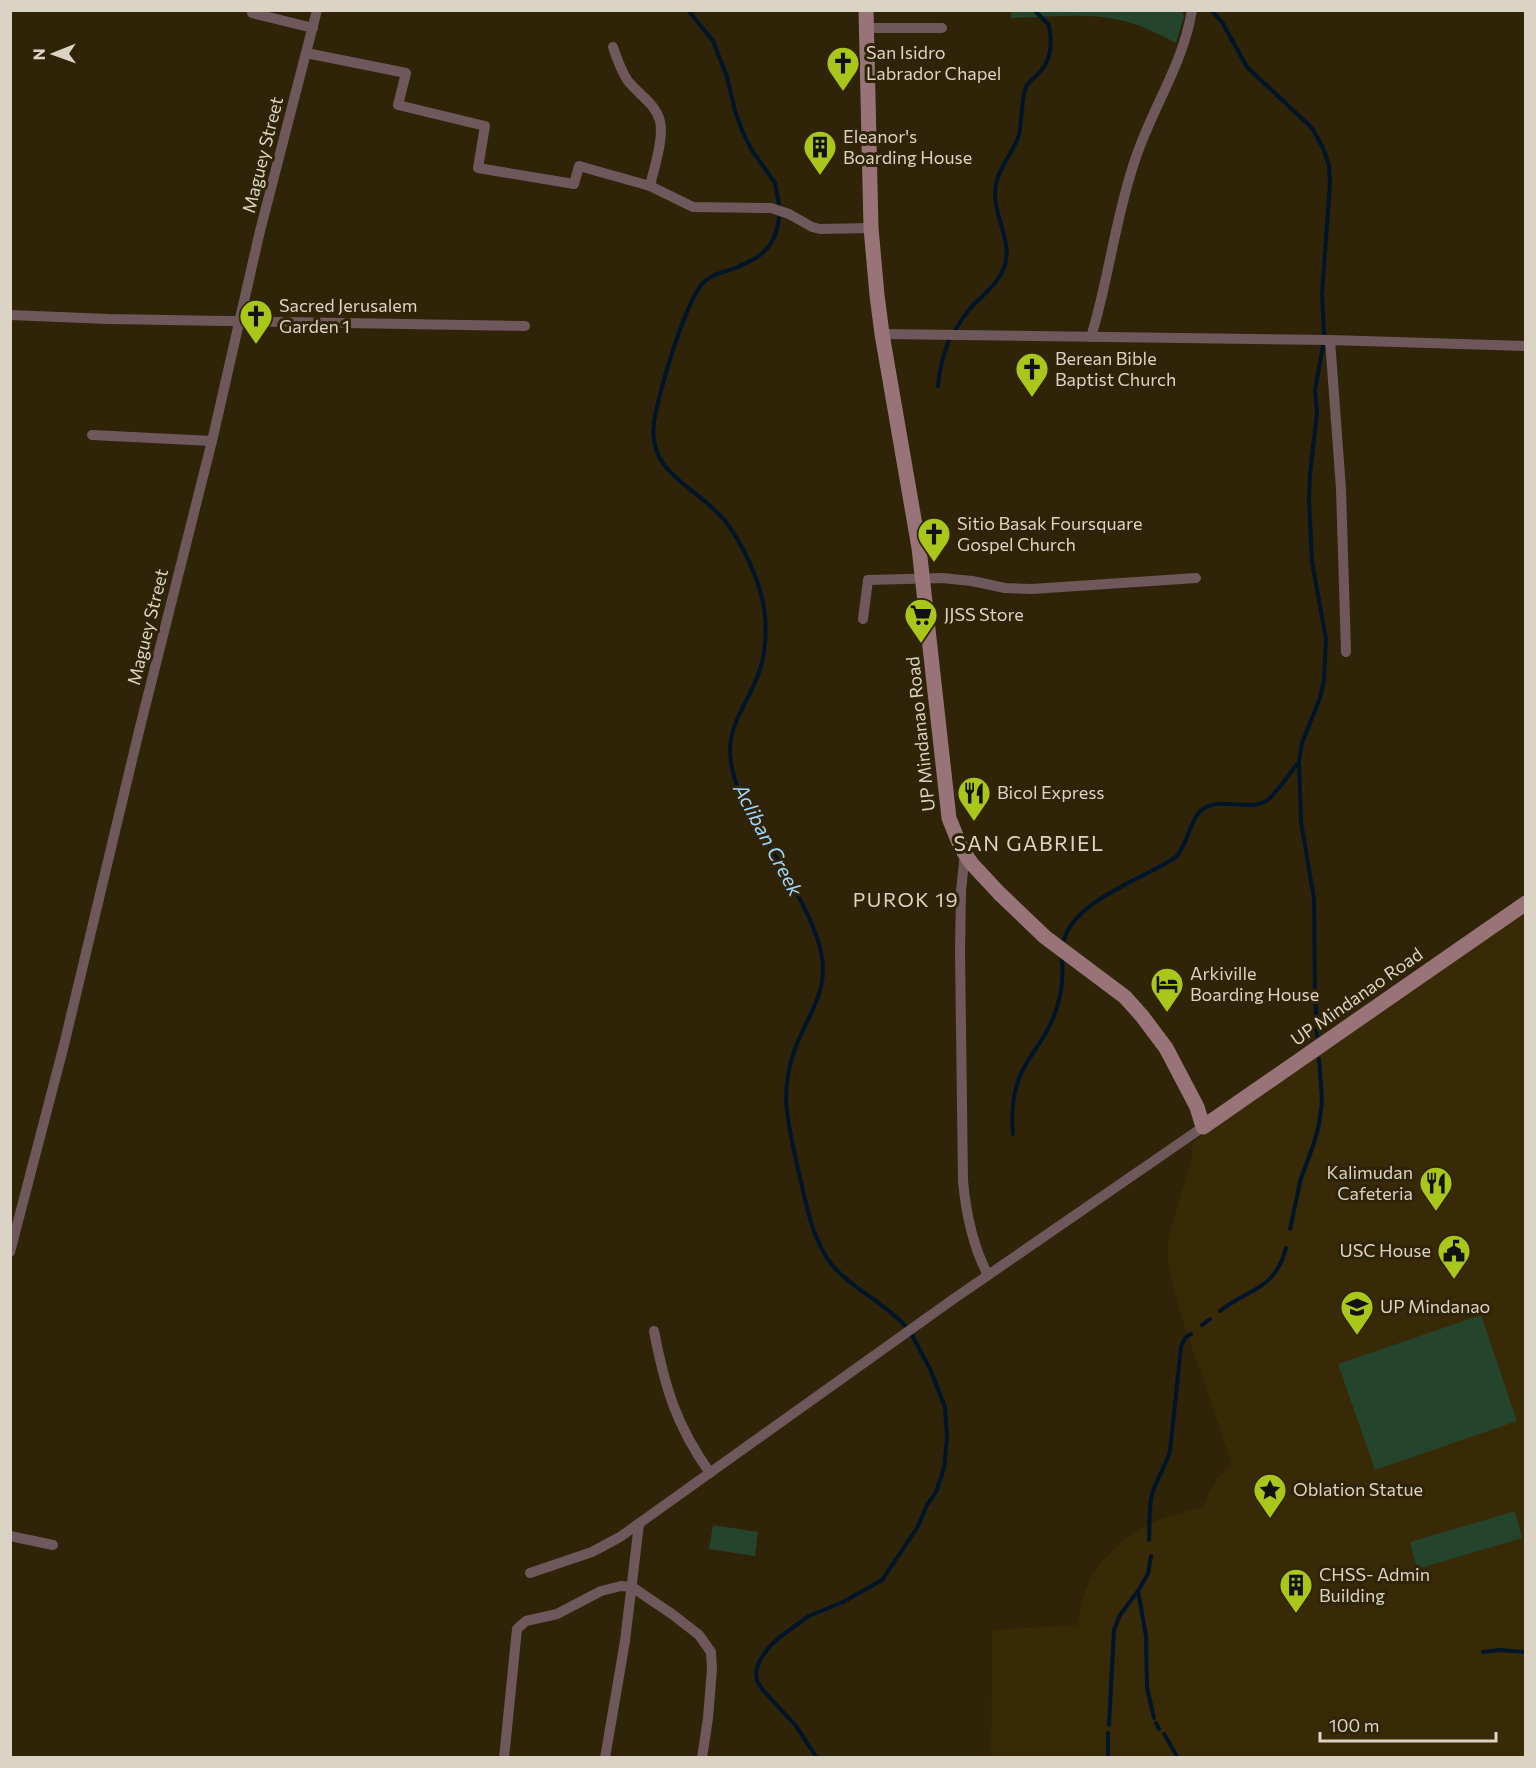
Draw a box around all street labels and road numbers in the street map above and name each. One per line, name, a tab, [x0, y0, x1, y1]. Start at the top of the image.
street label: Maguey Street	[237, 94, 287, 215]
street label: Maguey Street	[122, 566, 172, 687]
street label: UP Mindanao Road	[901, 655, 939, 813]
street label: UP Mindanao Road	[1286, 942, 1427, 1050]

